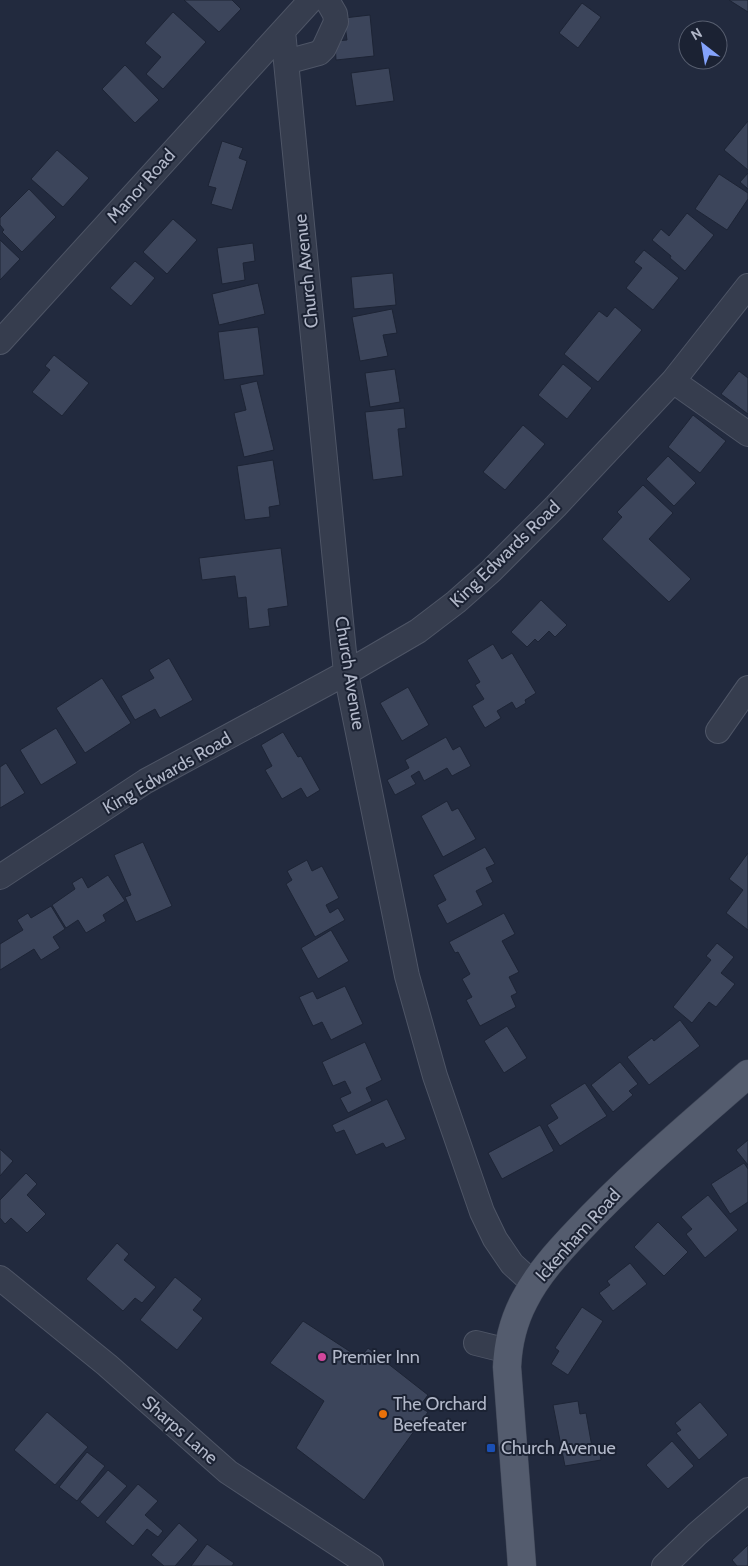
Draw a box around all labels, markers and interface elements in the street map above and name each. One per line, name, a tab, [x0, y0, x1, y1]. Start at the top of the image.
north arrow	[678, 20, 728, 70]
text: N	[687, 24, 705, 44]
street label: Manor Road	[102, 144, 180, 228]
street label: Church Avenue	[289, 213, 323, 329]
street label: King Edwards Road	[445, 496, 565, 612]
street label: Church Avenue	[330, 615, 370, 731]
street label: King Edwards Road	[99, 727, 235, 819]
street label: Ickenham Road	[531, 1184, 625, 1286]
place label: Premier Inn	[332, 1346, 420, 1368]
marker: Premier Inn	[316, 1351, 328, 1363]
street label: Sharps Lane	[138, 1391, 222, 1469]
place label: The Orchard Beefeater	[393, 1393, 487, 1436]
marker: The Orchard Beefeater	[377, 1408, 389, 1420]
place label: Church Avenue	[501, 1437, 616, 1459]
marker: Church Avenue	[485, 1442, 497, 1454]

